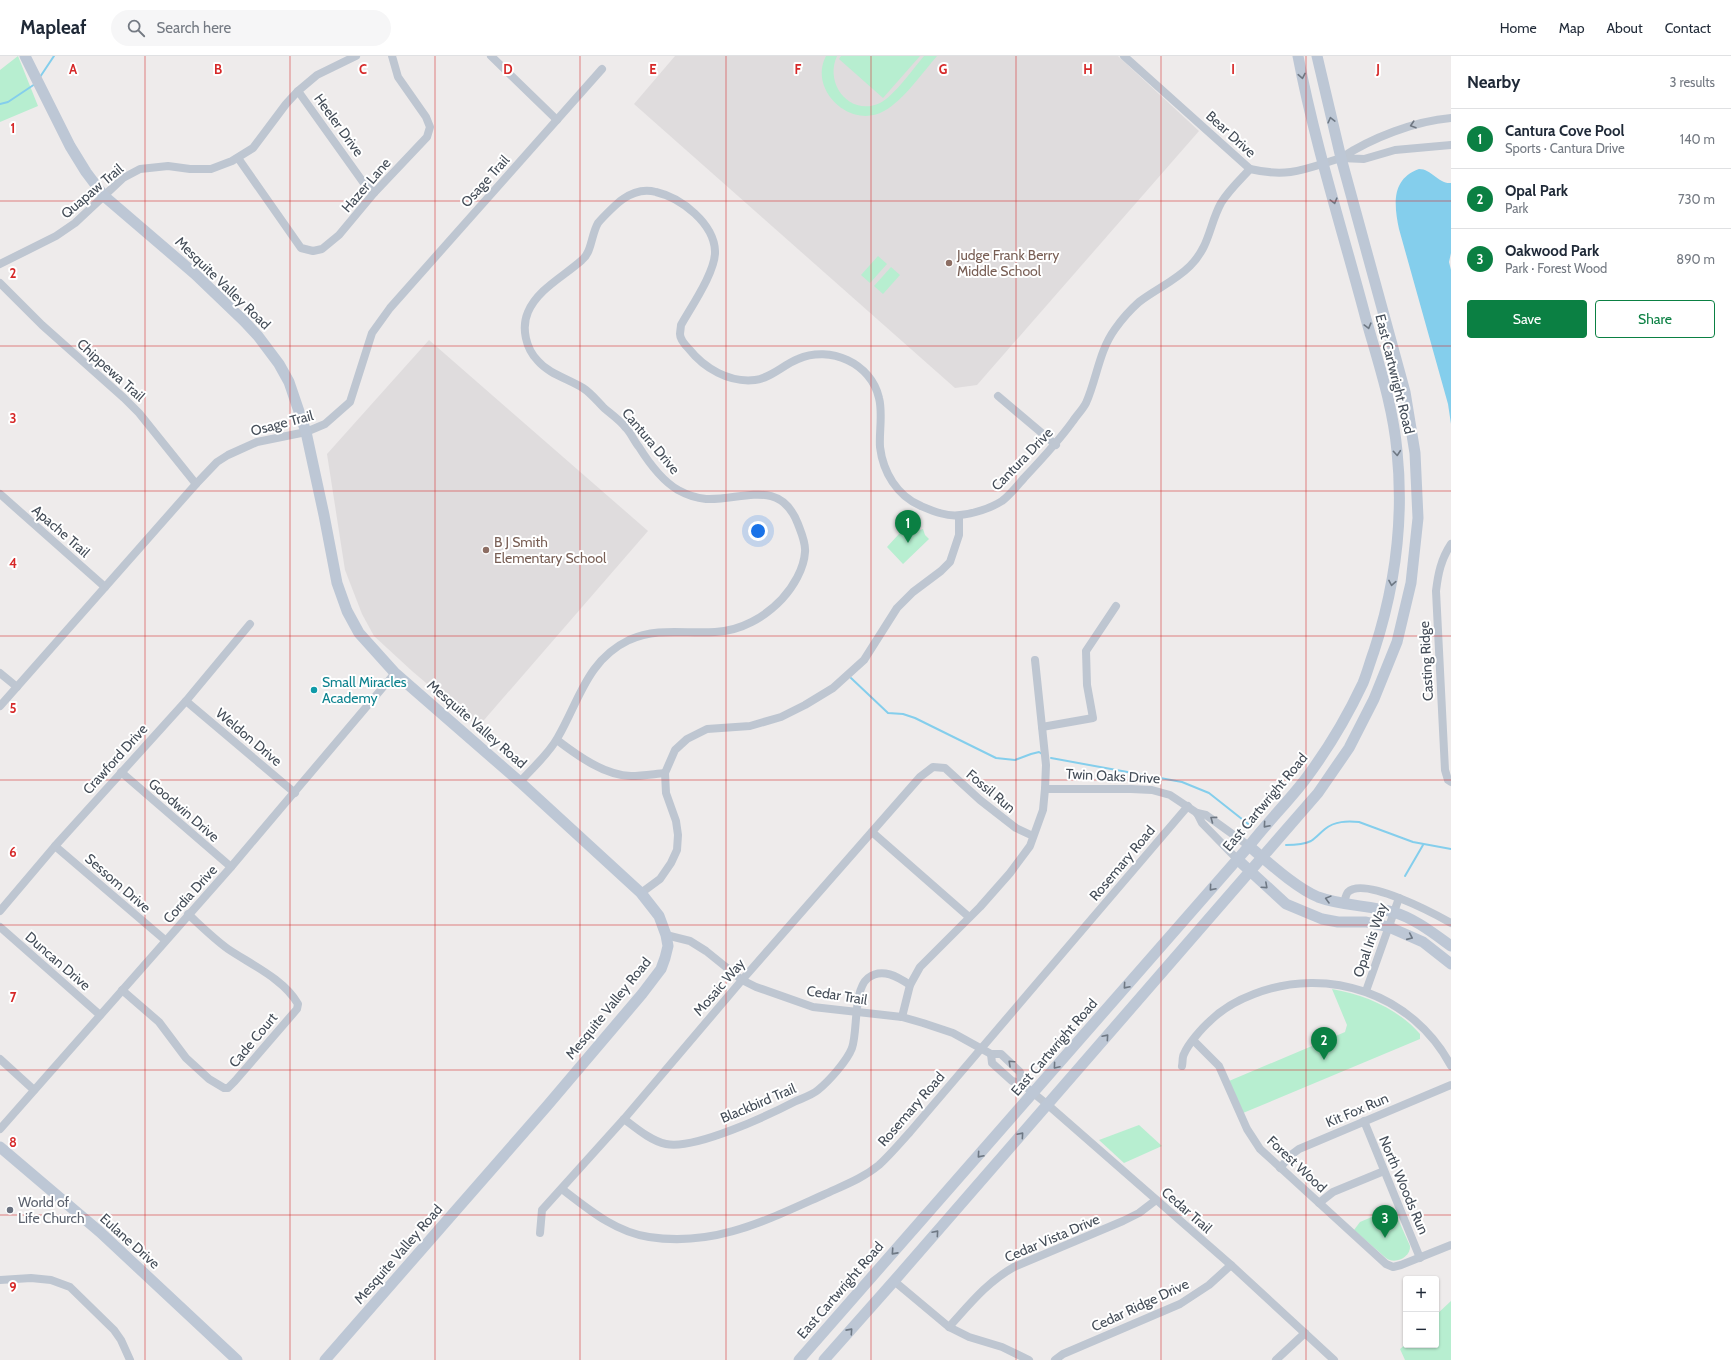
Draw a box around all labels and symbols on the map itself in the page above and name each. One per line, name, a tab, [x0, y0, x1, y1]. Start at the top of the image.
text: A	[69, 61, 78, 77]
text: B	[214, 61, 222, 77]
text: C	[359, 61, 367, 77]
text: D	[503, 61, 513, 77]
text: E	[649, 61, 657, 77]
text: F	[795, 61, 802, 77]
text: G	[939, 61, 948, 77]
text: H	[1083, 61, 1093, 77]
text: I	[1231, 61, 1235, 77]
text: J	[1375, 61, 1380, 77]
one-way arrow	[1297, 73, 1306, 79]
street label: Heeler Drive	[310, 90, 368, 160]
street label: Bear Drive	[1202, 107, 1260, 161]
one-way arrow	[1328, 117, 1336, 123]
text: 1	[11, 120, 15, 136]
one-way arrow	[1410, 120, 1417, 129]
street label: Osage Trail	[457, 151, 514, 211]
street label: Hazer Lane	[337, 154, 395, 216]
street label: Quapaw Trail	[57, 159, 127, 222]
one-way arrow	[1329, 197, 1338, 204]
street label: Mesquite Valley Road	[171, 233, 275, 333]
place label: Judge Frank Berry Middle School	[956, 246, 1059, 280]
marker: Judge Frank Berry Middle School	[944, 258, 954, 268]
text: 2	[10, 265, 17, 281]
street label: East Cartwright Road	[1371, 312, 1419, 436]
one-way arrow	[1363, 323, 1372, 330]
street label: Chippewa Trail	[73, 335, 149, 406]
street label: Cantura Drive	[618, 404, 684, 478]
street label: Osage Trail	[249, 406, 316, 440]
text: 3	[9, 410, 17, 426]
street label: Cantura Drive	[987, 424, 1057, 494]
one-way arrow	[1393, 450, 1402, 456]
street label: Apache Trail	[28, 501, 94, 562]
pin: 1	[895, 510, 921, 543]
your location	[748, 521, 768, 541]
place label: B J Smith Elementary School	[494, 533, 607, 567]
marker: B J Smith Elementary School	[481, 545, 491, 555]
text: 4	[9, 555, 17, 571]
one-way arrow	[1388, 579, 1397, 586]
street label: Casting Ridge	[1415, 621, 1437, 701]
place label: Small Miracles Academy	[322, 673, 407, 707]
street label: Mesquite Valley Road	[423, 676, 531, 772]
marker: Small Miracles Academy	[309, 685, 319, 695]
text: 5	[10, 700, 17, 716]
street label: Weldon Drive	[212, 704, 286, 770]
street label: Crawford Drive	[79, 720, 151, 798]
street label: East Cartwright Road	[1219, 749, 1311, 855]
street label: Fossil Run	[963, 765, 1019, 817]
street label: Twin Oaks Drive	[1065, 765, 1161, 787]
street label: Goodwin Drive	[145, 774, 223, 846]
one-way arrow	[1210, 817, 1217, 824]
one-way arrow	[1264, 821, 1271, 828]
street label: Rosemary Road	[1085, 822, 1159, 904]
text: 6	[9, 844, 17, 860]
street label: Sessom Drive	[81, 849, 155, 917]
street label: Cordia Drive	[159, 861, 221, 927]
one-way arrow	[1261, 881, 1268, 888]
one-way arrow	[1209, 883, 1216, 891]
one-way arrow	[1325, 896, 1332, 904]
street label: Opal Iris Way	[1349, 900, 1391, 980]
street label: Duncan Drive	[22, 928, 94, 994]
one-way arrow	[1406, 932, 1414, 940]
street label: Mesquite Valley Road	[561, 953, 655, 1063]
street label: Mosaic Way	[689, 955, 749, 1019]
street label: Cedar Trail	[805, 981, 869, 1009]
one-way arrow	[1123, 981, 1131, 989]
text: 7	[10, 989, 17, 1005]
street label: East Cartwright Road	[1007, 995, 1101, 1099]
street label: Cade Court	[225, 1009, 281, 1071]
pin: 2	[1311, 1027, 1337, 1060]
one-way arrow	[1102, 1034, 1109, 1042]
one-way arrow	[1008, 1061, 1016, 1068]
one-way arrow	[1054, 1062, 1061, 1069]
street label: Rosemary Road	[874, 1068, 948, 1150]
street label: Blackbird Trail	[717, 1079, 799, 1127]
street label: Kit Fox Run	[1323, 1089, 1391, 1131]
street label: Forest Wood	[1263, 1132, 1331, 1196]
one-way arrow	[1017, 1133, 1024, 1140]
street label: North Woods Run	[1375, 1133, 1433, 1237]
text: 8	[9, 1134, 17, 1150]
one-way arrow	[978, 1150, 985, 1157]
street label: Cedar Trail	[1158, 1183, 1217, 1237]
place label: World of Life Church	[18, 1193, 85, 1227]
street label: Mesquite Valley Road	[350, 1200, 446, 1308]
marker: World of Life Church	[5, 1205, 15, 1215]
pin: 3	[1372, 1205, 1398, 1238]
street label: Eulane Drive	[96, 1209, 164, 1273]
street label: Cedar Vista Drive	[1002, 1210, 1102, 1266]
one-way arrow	[931, 1231, 938, 1238]
street label: East Cartwright Road	[793, 1238, 887, 1342]
one-way arrow	[891, 1247, 899, 1255]
street label: Cedar Ridge Drive	[1088, 1275, 1192, 1335]
text: 9	[9, 1279, 17, 1295]
one-way arrow	[845, 1328, 852, 1336]

